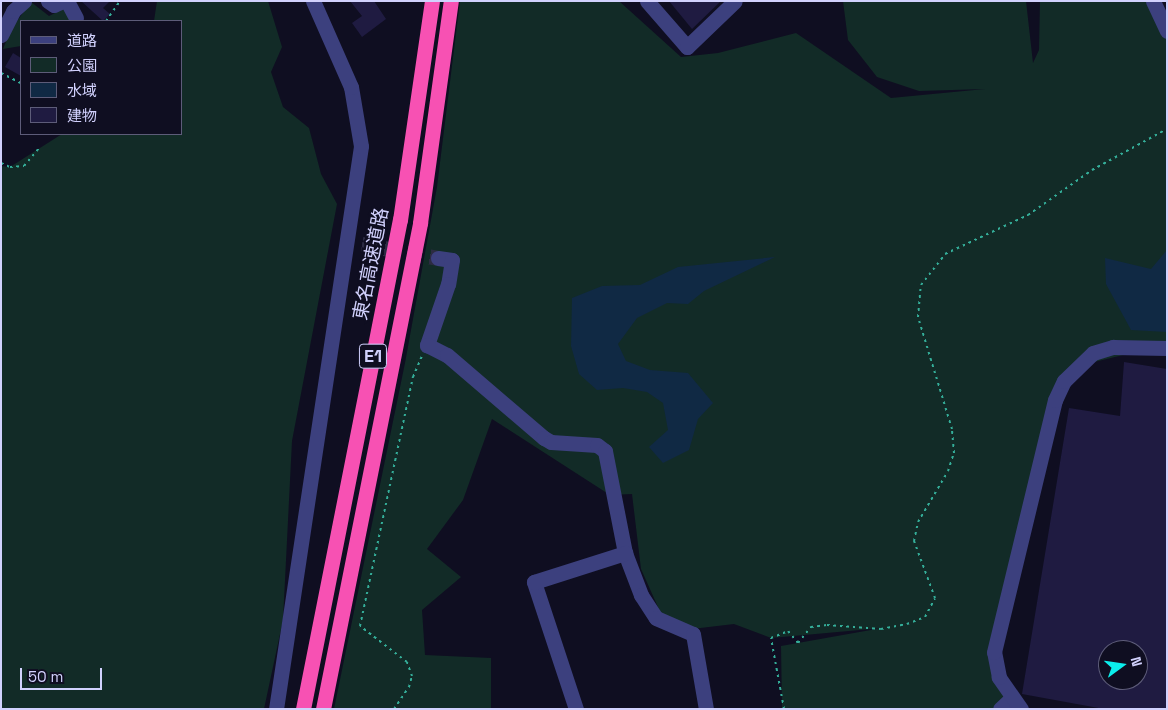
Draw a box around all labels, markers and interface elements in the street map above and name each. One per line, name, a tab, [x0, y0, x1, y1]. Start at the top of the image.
legend	[20, 20, 182, 135]
text: 道路	[67, 31, 97, 50]
text: 公園	[67, 56, 97, 75]
text: 水域	[67, 81, 97, 100]
text: 建物	[67, 106, 97, 125]
street label: 東名高速道路	[349, 206, 393, 322]
road number: E1	[358, 341, 388, 372]
north arrow	[1098, 640, 1148, 690]
text: N	[1127, 655, 1146, 668]
scale bar	[22, 658, 105, 690]
text: 50 m	[28, 667, 63, 686]

